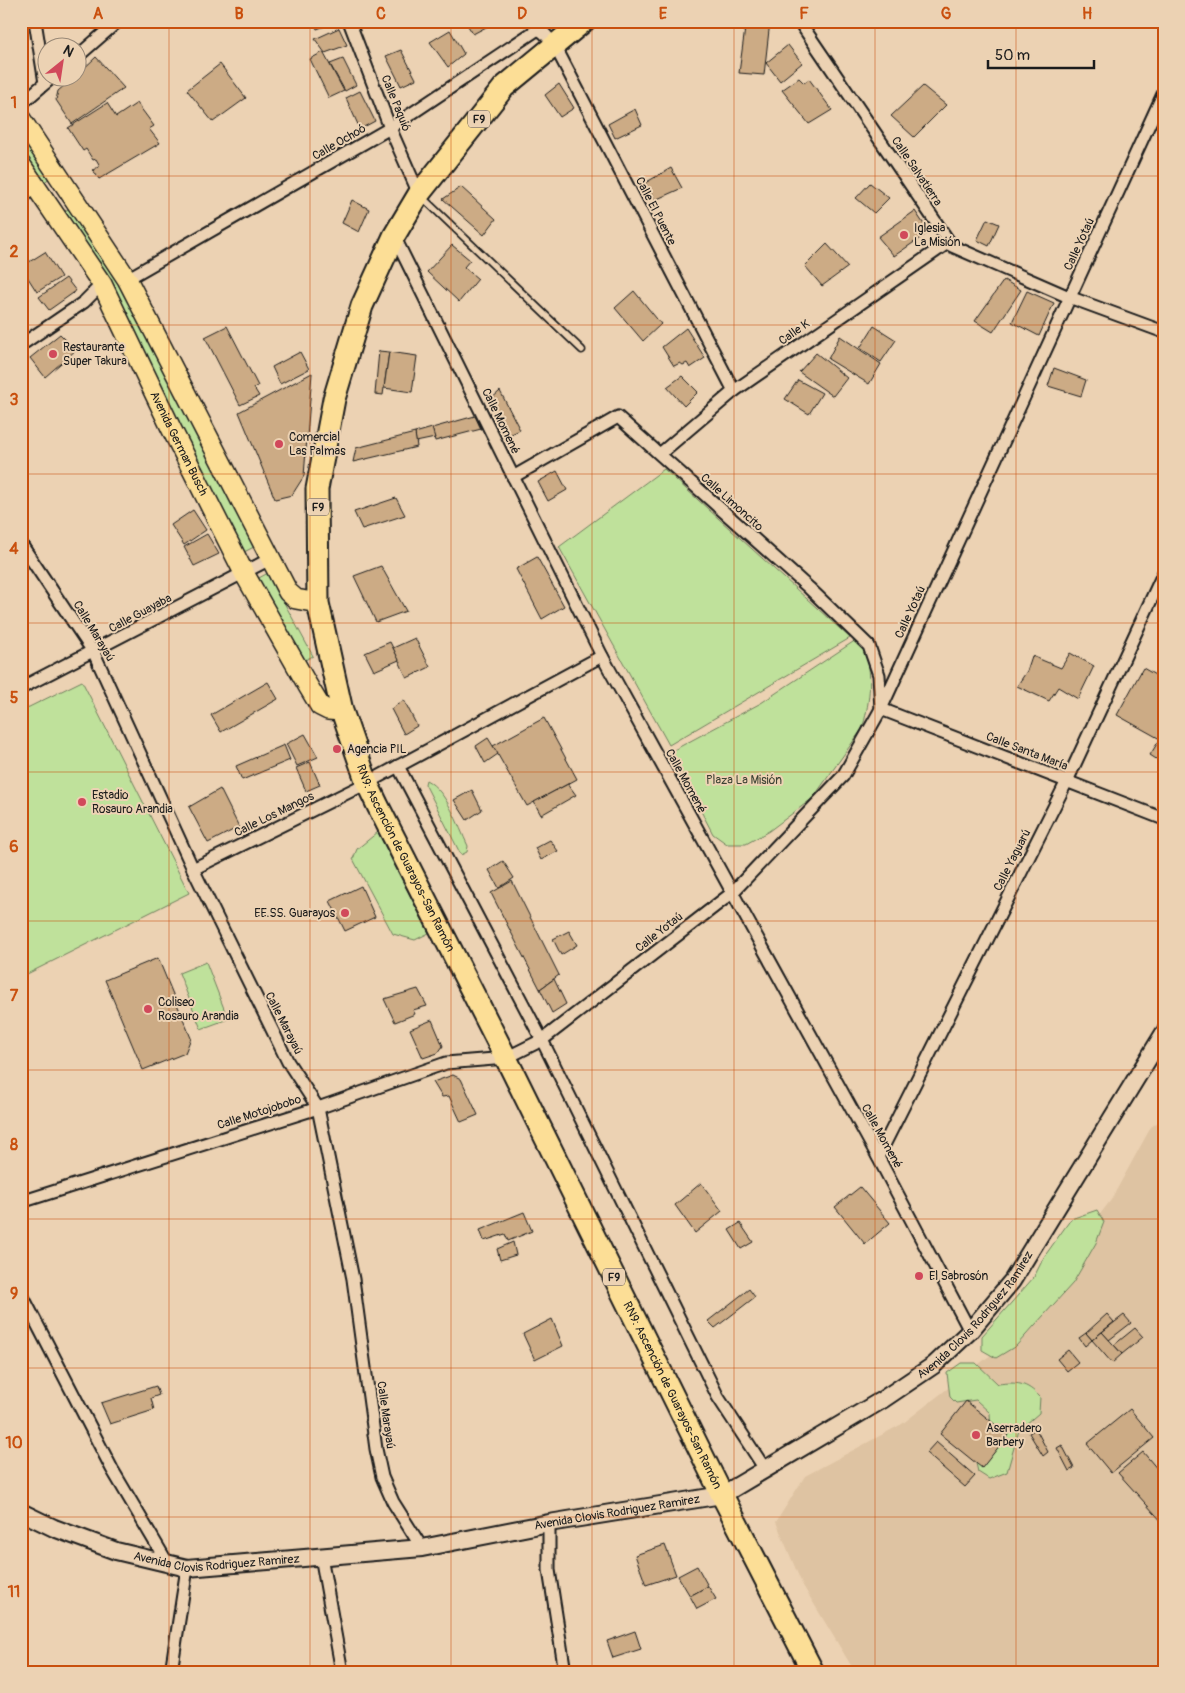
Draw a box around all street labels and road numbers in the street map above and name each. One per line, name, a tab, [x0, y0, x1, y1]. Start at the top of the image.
street label: Calle Paquió	[377, 73, 414, 134]
road number: F9	[468, 110, 490, 128]
street label: Calle Ochoó	[310, 121, 369, 164]
street label: Calle Salvatierra	[888, 134, 945, 209]
street label: Calle El Puente	[632, 175, 679, 248]
street label: Calle Yotaú	[1061, 216, 1098, 273]
street label: Calle K	[776, 316, 813, 348]
street label: Calle Momené	[478, 386, 523, 457]
street label: Avenida German Busch	[147, 389, 211, 499]
street label: Calle Limoncito	[697, 470, 766, 535]
road number: F9	[307, 498, 329, 516]
street label: Calle Yotaú	[892, 584, 929, 641]
street label: Calle Guayaba	[106, 590, 175, 636]
street label: Calle Marayaú	[70, 598, 118, 664]
street label: Calle Santa María	[984, 729, 1070, 774]
street label: Calle Momené	[662, 746, 709, 816]
street label: RN9: Ascención de Guarayos-San Ramón	[353, 762, 458, 955]
street label: Calle Los Mangos	[232, 788, 317, 840]
street label: Calle Yaguarú	[990, 827, 1034, 894]
street label: Calle Yotaú	[633, 909, 686, 956]
street label: Calle Marayaú	[261, 989, 306, 1057]
street label: Calle Motojobobo	[215, 1092, 304, 1133]
street label: Calle Momené	[858, 1101, 905, 1171]
street label: Avenida Clovis Rodriguez Ramirez	[914, 1248, 1037, 1382]
road number: F9	[603, 1268, 625, 1286]
street label: RN9: Ascención de Guarayos-San Ramón	[620, 1299, 725, 1492]
street label: Calle Marayaú	[373, 1380, 398, 1450]
street label: Avenida Clovis Rodriguez Ramirez	[533, 1492, 701, 1534]
street label: Avenida Clovis Rodriguez Ramirez	[132, 1548, 300, 1576]

